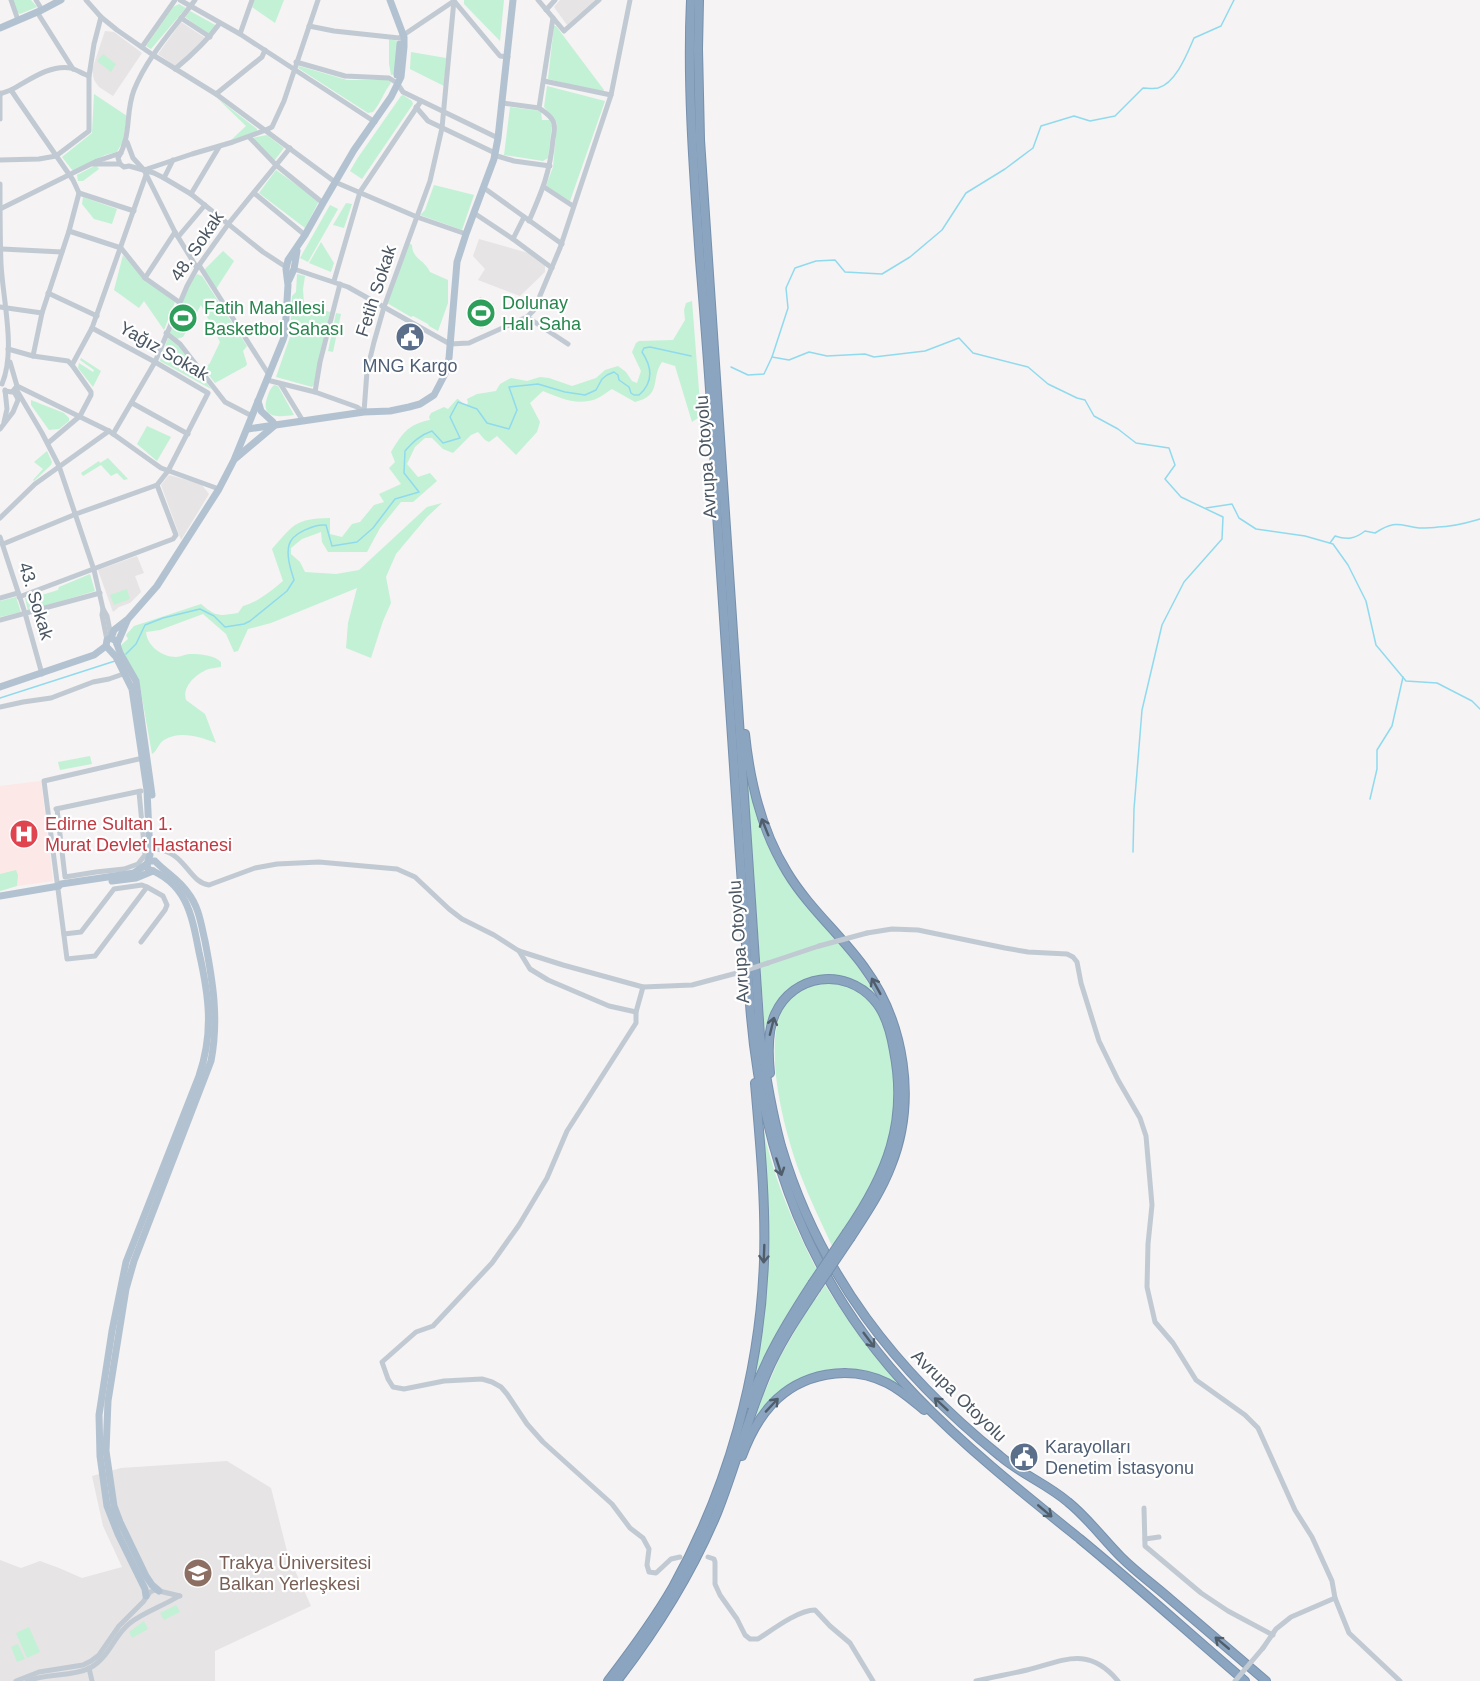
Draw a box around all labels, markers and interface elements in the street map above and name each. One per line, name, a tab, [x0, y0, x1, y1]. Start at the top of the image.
street label: 48. Sokak	[166, 206, 228, 285]
street label: Fetih Sokak	[352, 242, 401, 339]
place label: Dolunay Halı Saha	[502, 293, 582, 334]
sports icon: Dolunay Halı Saha	[465, 297, 497, 329]
place label: Fatih Mahallesi Basketbol Sahası	[204, 298, 344, 339]
sports icon: Fatih Mahallesi Basketbol Sahası	[167, 302, 199, 334]
street label: Yağız Sokak	[116, 317, 213, 385]
public building icon: MNG Kargo	[394, 321, 426, 353]
place label: MNG Kargo	[362, 356, 458, 376]
street label: Avrupa Otoyolu	[692, 395, 720, 519]
street label: 43. Sokak	[15, 560, 58, 643]
place label: Edirne Sultan 1. Murat Devlet Hastanesi	[45, 814, 232, 855]
hospital icon: Edirne Sultan 1. Murat Devlet Hastanesi	[8, 818, 40, 850]
one-way arrow	[759, 819, 770, 837]
street label: Avrupa Otoyolu	[725, 880, 753, 1004]
one-way arrow	[870, 978, 882, 995]
one-way arrow	[767, 1017, 779, 1036]
one-way arrow	[775, 1157, 786, 1176]
one-way arrow	[759, 1243, 770, 1263]
one-way arrow	[862, 1331, 875, 1347]
street label: Avrupa Otoyolu	[908, 1346, 1010, 1446]
one-way arrow	[765, 1397, 779, 1412]
one-way arrow	[934, 1397, 949, 1411]
place label: Karayolları Denetim İstasyonu	[1045, 1437, 1194, 1478]
public building icon: Karayolları Denetim İstasyonu	[1008, 1441, 1040, 1473]
one-way arrow	[1037, 1504, 1052, 1518]
place label: Trakya Üniversitesi Balkan Yerleşkesi	[219, 1553, 371, 1594]
school or university icon: Trakya Üniversitesi Balkan Yerleşkesi	[182, 1557, 214, 1589]
one-way arrow	[1215, 1636, 1230, 1650]

